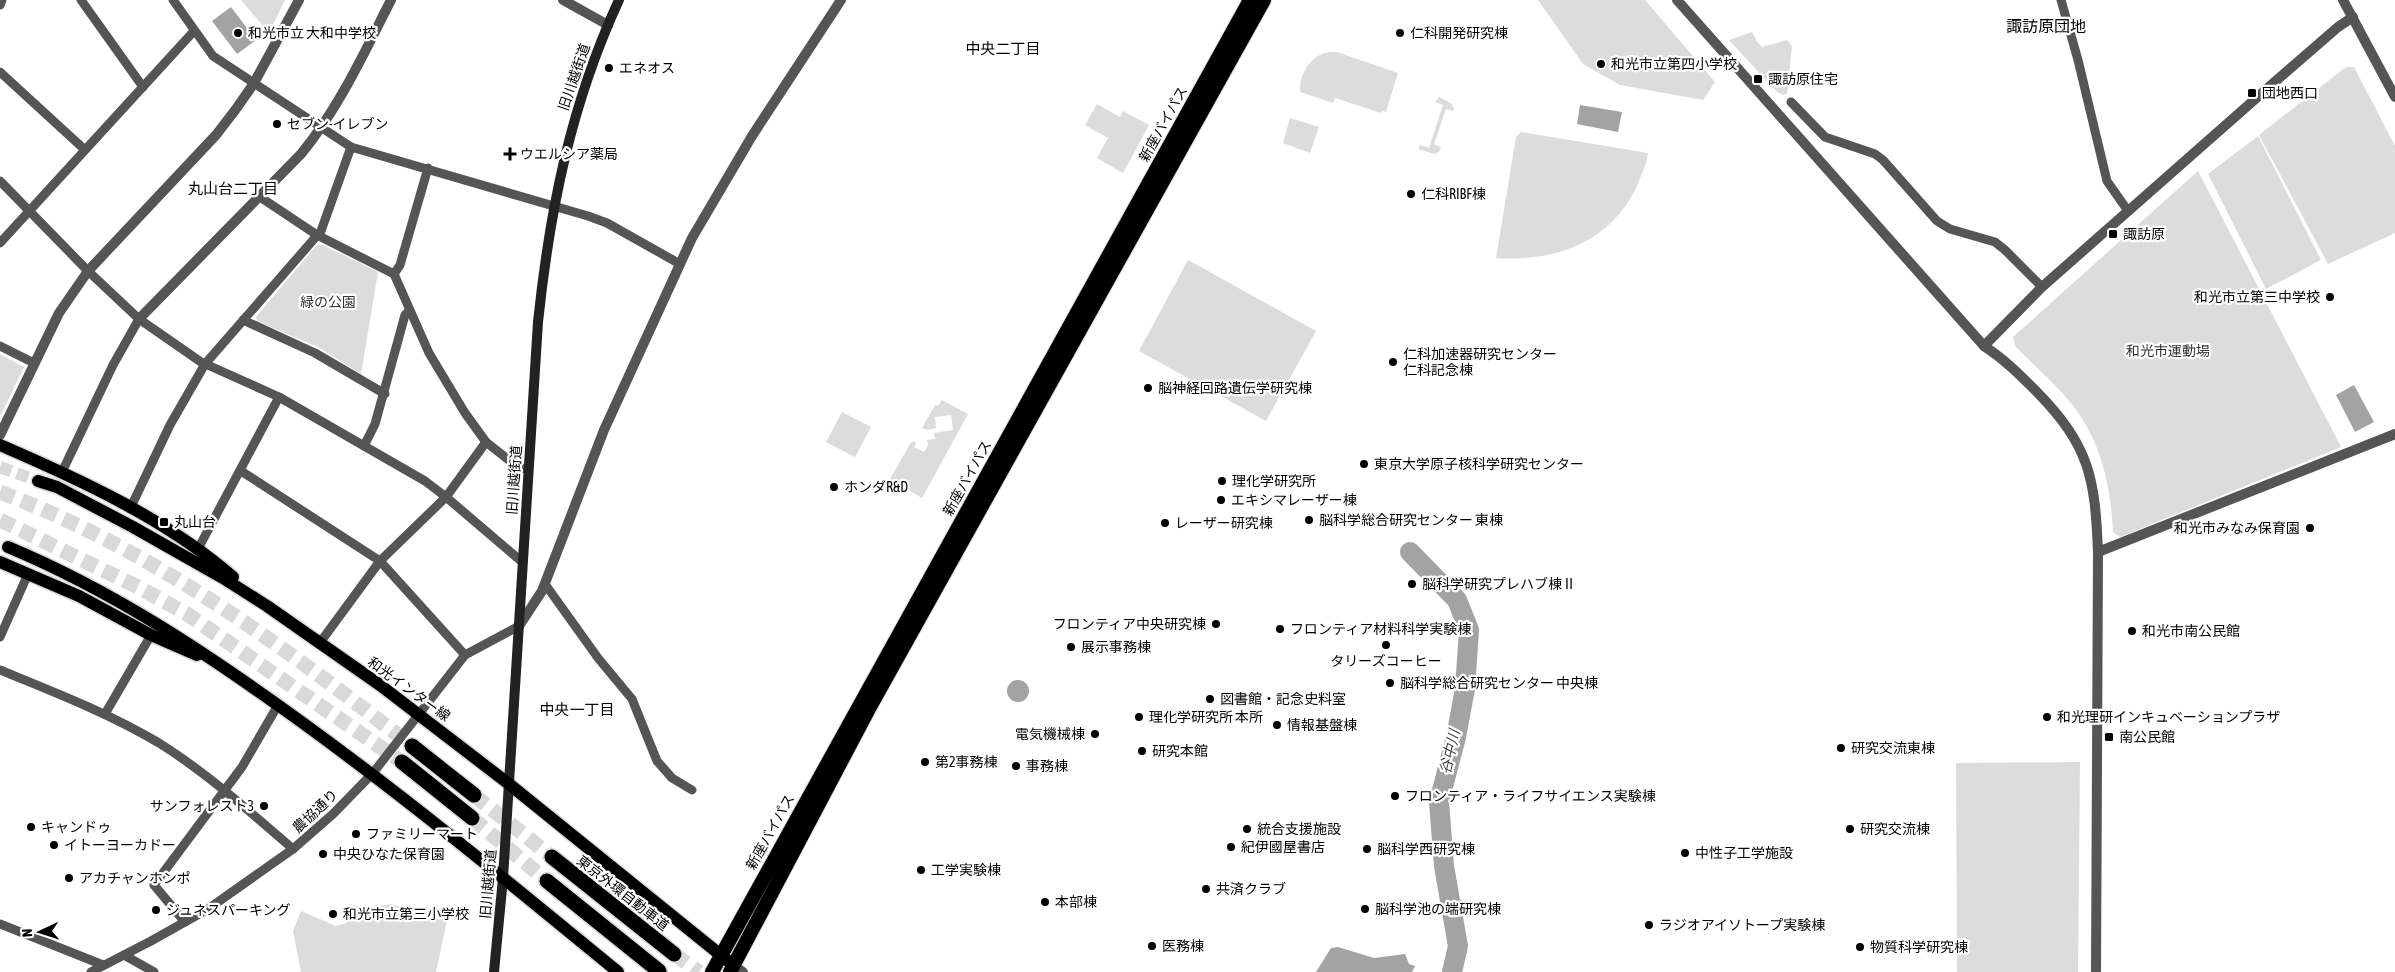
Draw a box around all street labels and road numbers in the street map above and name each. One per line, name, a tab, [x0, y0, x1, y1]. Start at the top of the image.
street label: 旧川越街道	[555, 41, 593, 113]
street label: 新座バイパス	[1136, 84, 1190, 164]
street label: 新座バイパス	[940, 438, 994, 518]
street label: 旧川越街道	[504, 445, 524, 515]
street label: 和光インター線	[365, 654, 453, 724]
street label: 農協通り	[289, 786, 341, 836]
street label: 新座バイパス	[743, 792, 797, 872]
street label: 旧川越街道	[477, 848, 499, 920]
street label: 東京外環自動車道	[574, 852, 672, 934]

